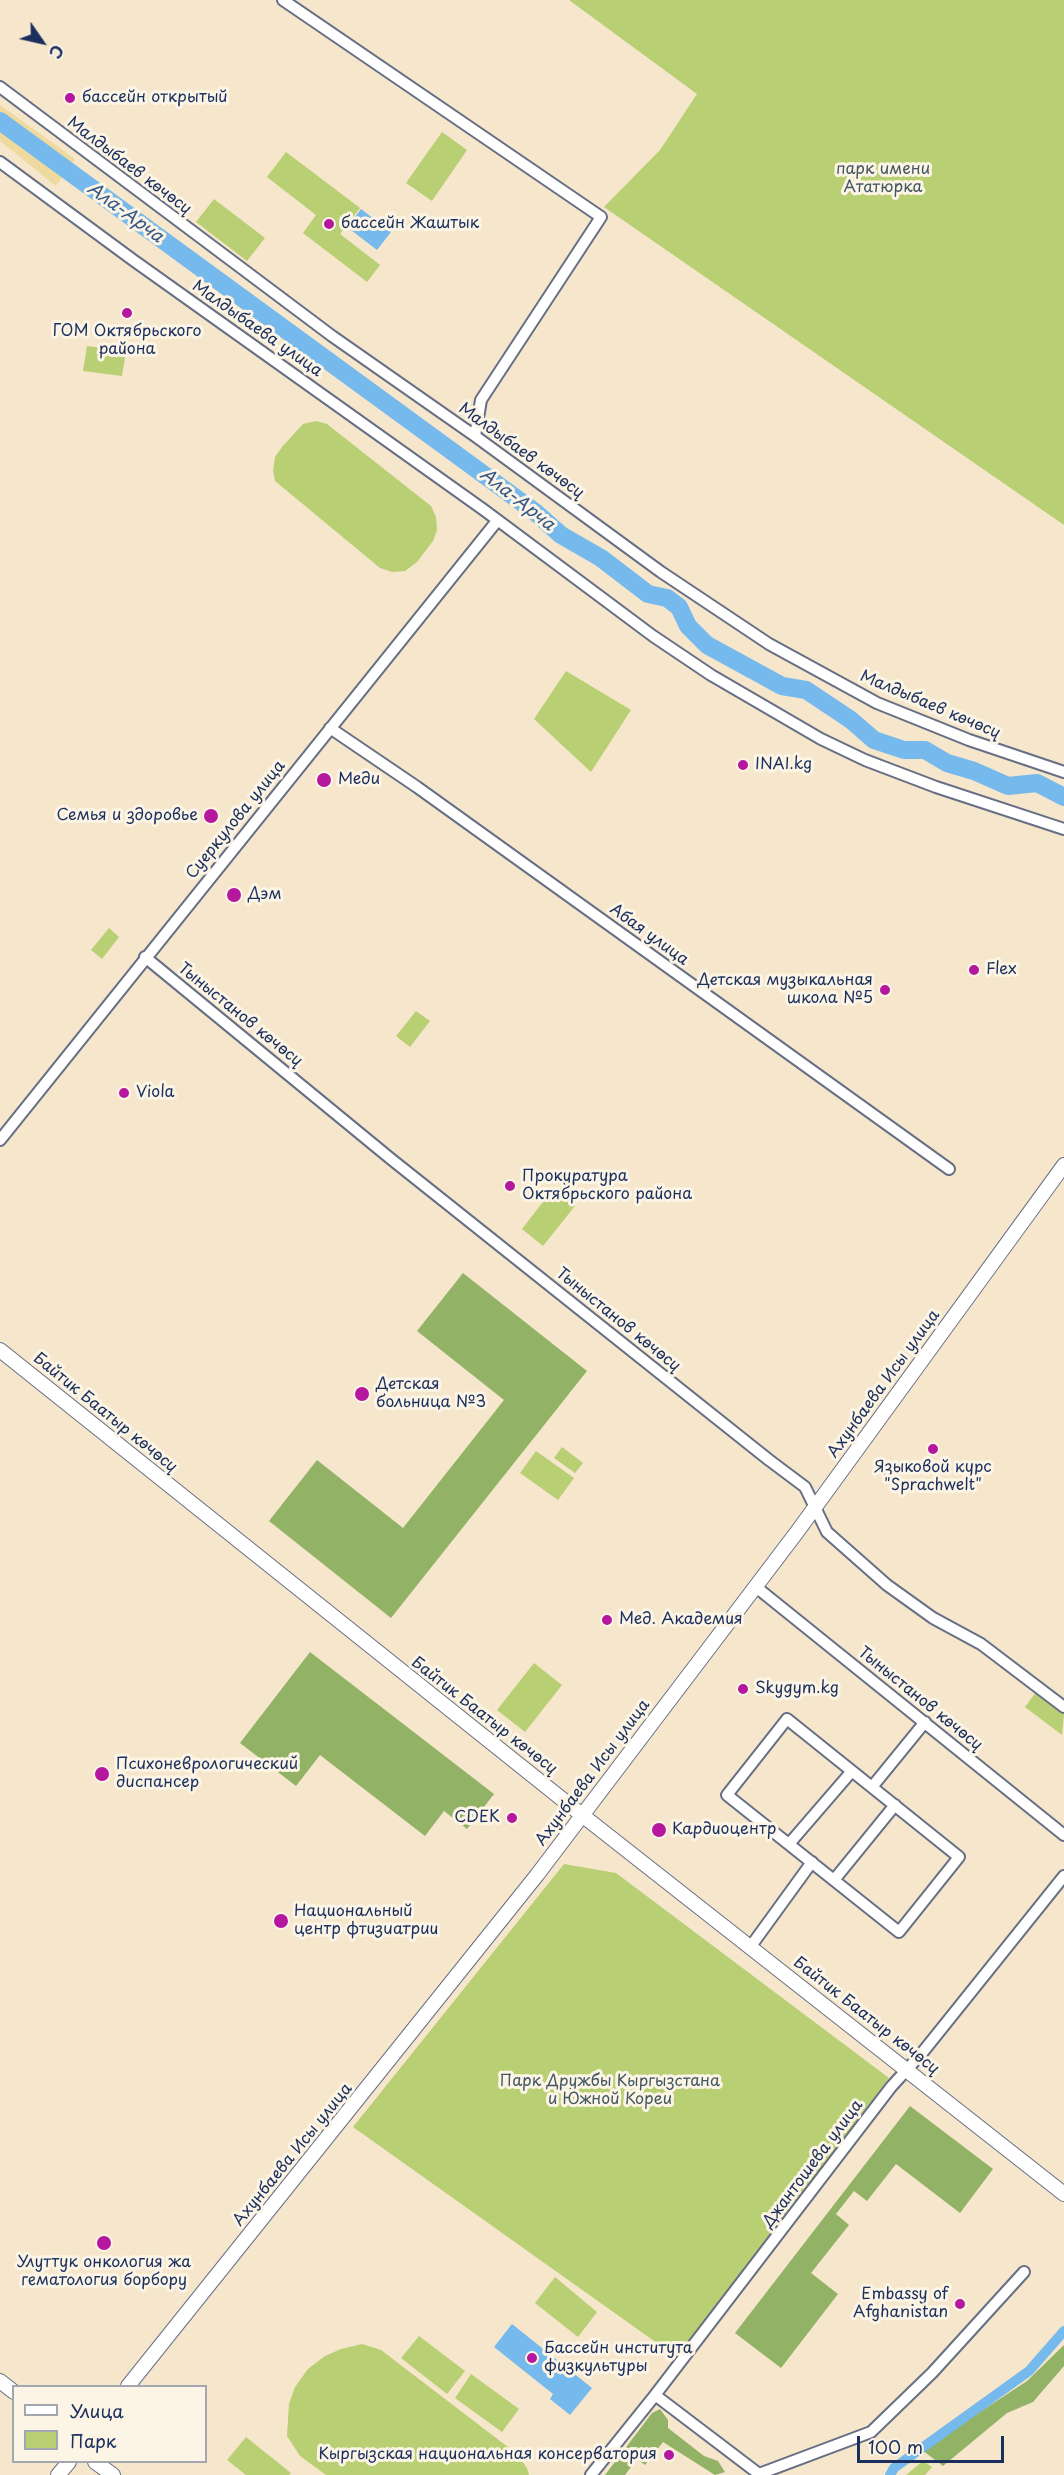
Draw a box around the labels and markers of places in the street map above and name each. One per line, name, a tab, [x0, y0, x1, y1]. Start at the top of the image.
place label: бассейн открытый	[82, 88, 228, 108]
marker: бассейн открытый	[63, 91, 77, 105]
place label: бассейн Жаштык	[341, 214, 479, 234]
marker: бассейн Жаштык	[322, 217, 336, 231]
marker: ГОМ Октябрьского района	[120, 306, 134, 320]
place label: ГОМ Октябрьского района	[52, 322, 202, 360]
place label: INAI.kg	[755, 755, 812, 775]
marker: INAI.kg	[736, 758, 750, 772]
place label: Меди	[338, 770, 380, 790]
marker: Меди	[315, 771, 333, 789]
place label: Семья и здоровье	[57, 806, 198, 826]
marker: Семья и здоровье	[202, 807, 220, 825]
place label: Дэм	[248, 885, 282, 905]
marker: Дэм	[225, 886, 243, 904]
place label: Flex	[986, 960, 1017, 980]
marker: Flex	[967, 963, 981, 977]
place label: Детская музыкальная школа №5	[698, 971, 873, 1009]
marker: Детская музыкальная школа №5	[878, 983, 892, 997]
place label: Viola	[136, 1083, 175, 1103]
marker: Viola	[117, 1086, 131, 1100]
place label: Прокуратура Октябрьского района	[522, 1167, 692, 1205]
marker: Прокуратура Октябрьского района	[503, 1179, 517, 1193]
place label: Детская больница №3	[376, 1375, 486, 1413]
marker: Детская больница №3	[353, 1385, 371, 1403]
marker: Языковой курс "Sprachwelt"	[926, 1442, 940, 1456]
place label: Языковой курс "Sprachwelt"	[874, 1458, 992, 1496]
place label: Мед. Академия	[619, 1610, 743, 1630]
marker: Мед. Академия	[600, 1613, 614, 1627]
place label: Skygym.kg	[755, 1679, 839, 1699]
marker: Skygym.kg	[736, 1682, 750, 1696]
place label: Психоневрологический диспансер	[116, 1755, 298, 1793]
marker: Психоневрологический диспансер	[93, 1765, 111, 1783]
place label: CDEK	[454, 1808, 500, 1828]
marker: CDEK	[505, 1811, 519, 1825]
place label: Кардиоцентр	[672, 1820, 776, 1840]
marker: Кардиоцентр	[650, 1821, 668, 1839]
place label: Национальный центр фтизиатрии	[294, 1902, 438, 1940]
marker: Национальный центр фтизиатрии	[272, 1912, 290, 1930]
marker: Улуттук онкология жа гематология борбору	[95, 2234, 113, 2252]
place label: Улуттук онкология жа гематология борбору	[17, 2253, 191, 2291]
place label: Embassy of Afghanistan	[853, 2285, 948, 2323]
marker: Embassy of Afghanistan	[953, 2297, 967, 2311]
place label: Бассейн института физкультуры	[544, 2339, 693, 2377]
marker: Бассейн института физкультуры	[525, 2351, 539, 2365]
place label: Кыргызская национальная консерватория	[318, 2445, 657, 2465]
marker: Кыргызская национальная консерватория	[662, 2448, 676, 2462]

